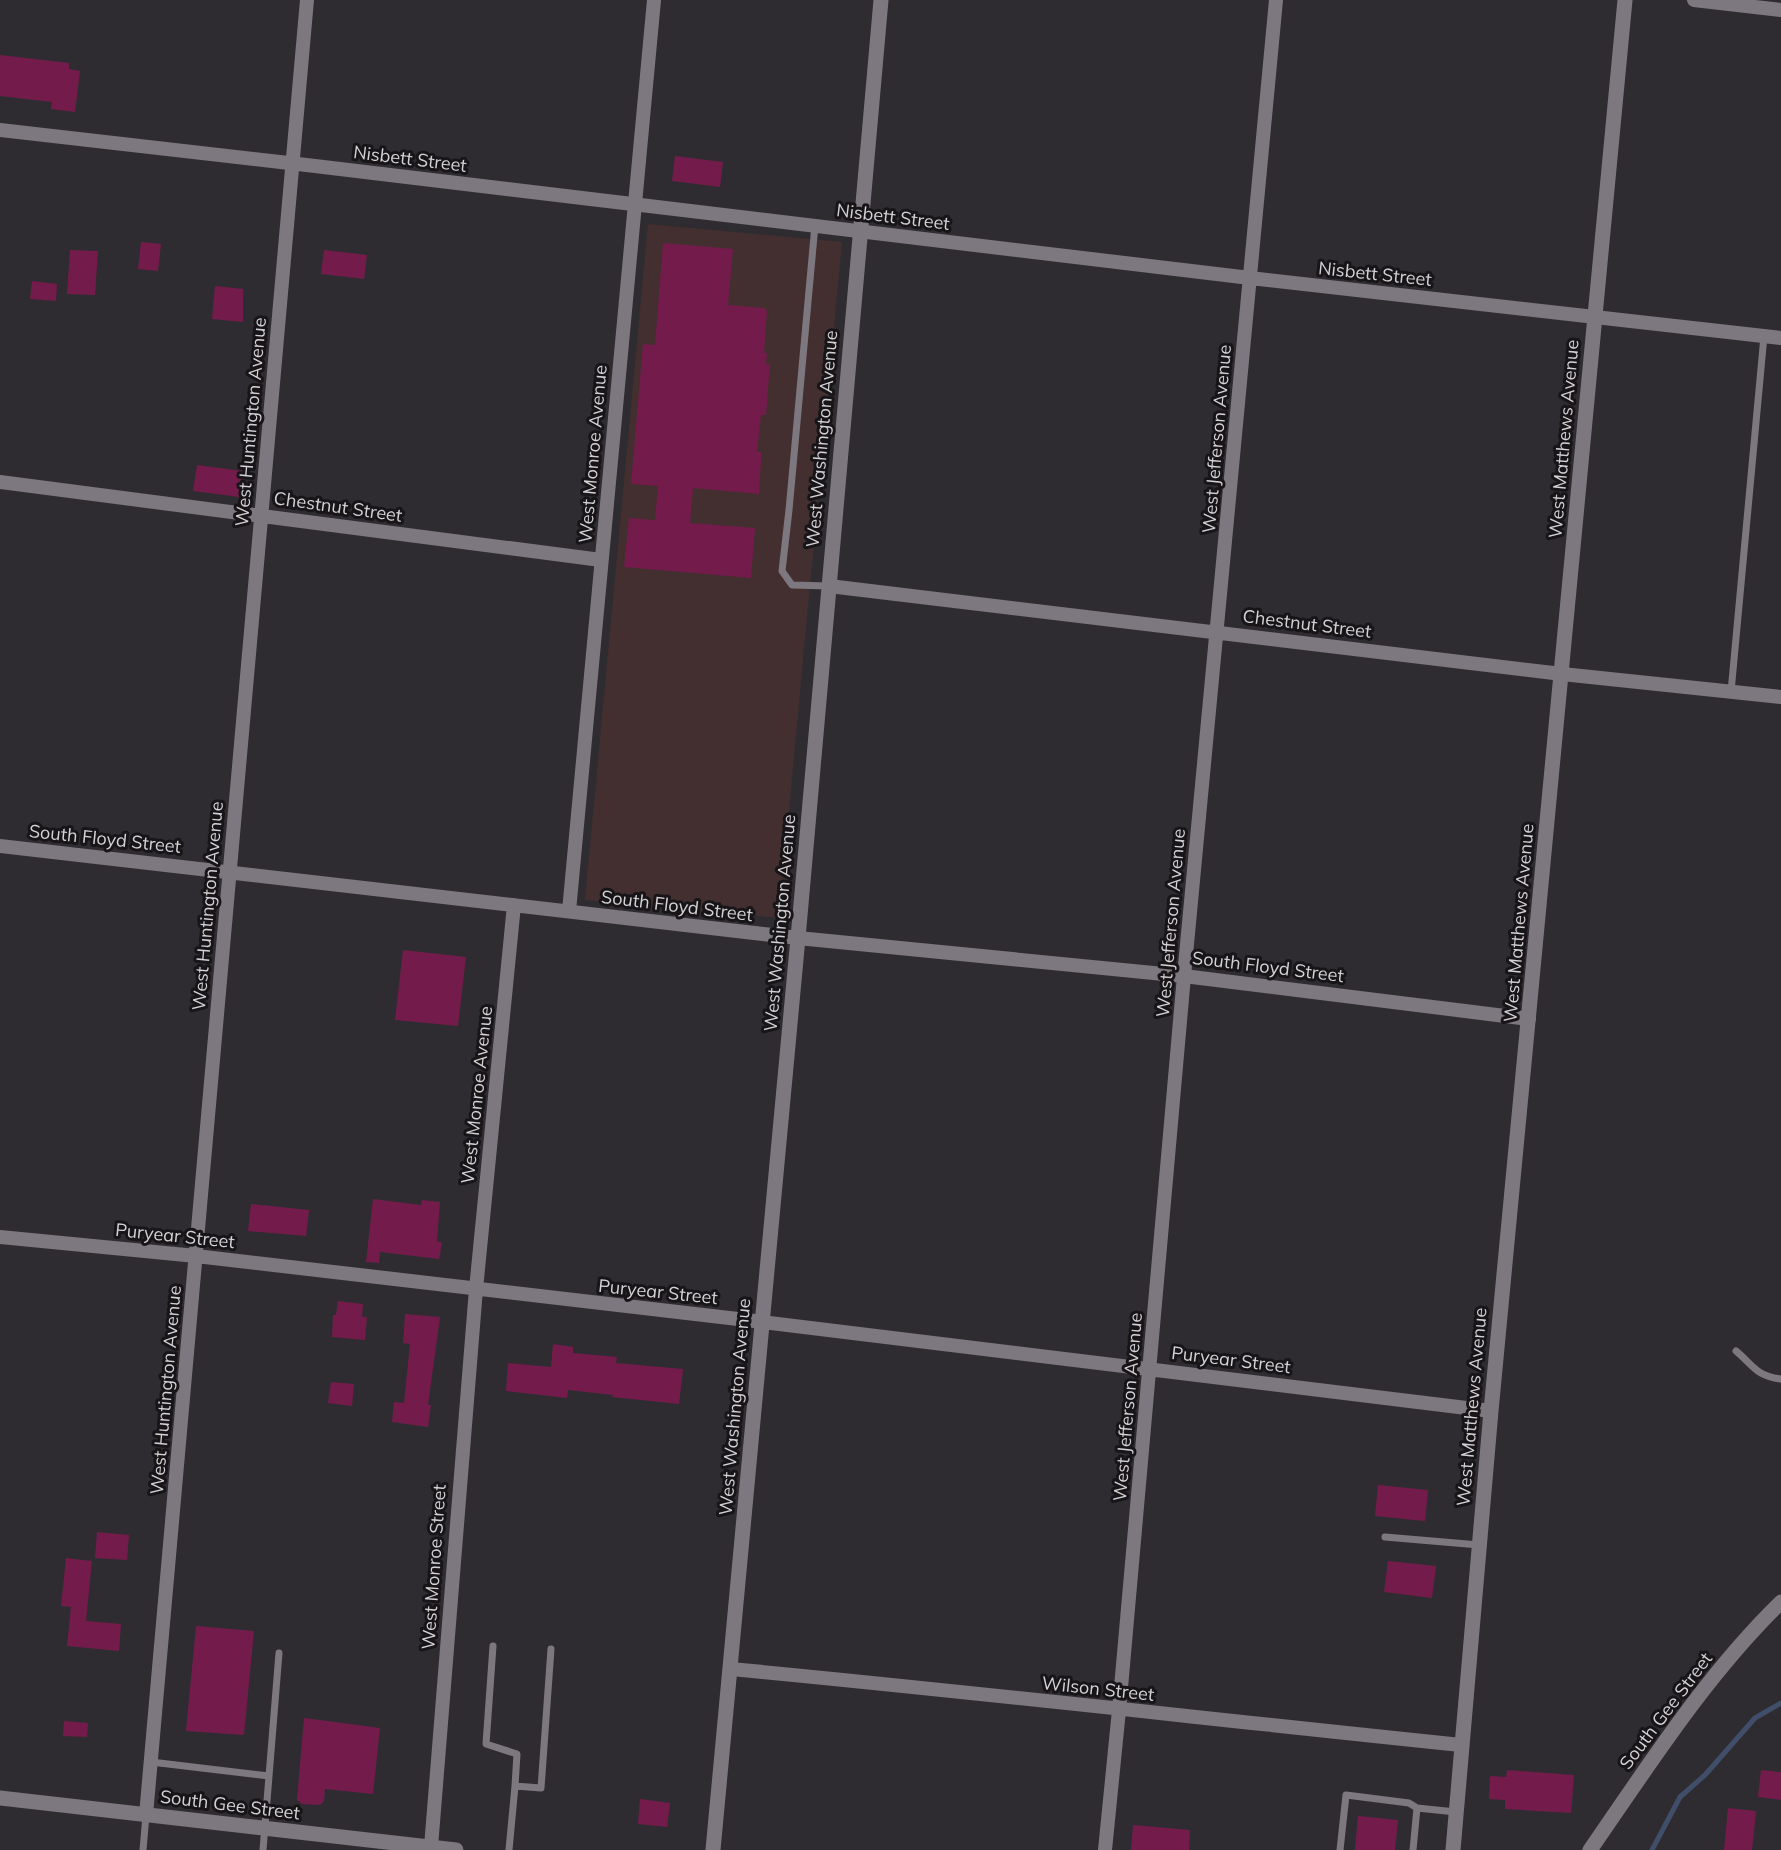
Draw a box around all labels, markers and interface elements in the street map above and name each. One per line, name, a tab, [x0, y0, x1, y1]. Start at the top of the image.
street label: Nisbett Street	[352, 140, 468, 177]
street label: Nisbett Street	[835, 198, 951, 235]
street label: Nisbett Street	[1317, 256, 1433, 291]
street label: West Huntington Avenue	[230, 316, 271, 527]
street label: West Washington Avenue	[801, 329, 842, 549]
street label: West Matthews Avenue	[1543, 339, 1584, 539]
street label: West Jefferson Avenue	[1197, 344, 1236, 534]
street label: West Monroe Avenue	[573, 364, 612, 544]
street label: Chestnut Street	[272, 486, 404, 527]
street label: Chestnut Street	[1241, 604, 1373, 643]
street label: West Huntington Avenue	[187, 800, 228, 1011]
street label: West Washington Avenue	[759, 813, 800, 1033]
street label: South Floyd Street	[28, 819, 182, 858]
street label: West Matthews Avenue	[1498, 823, 1539, 1023]
street label: West Jefferson Avenue	[1151, 828, 1190, 1018]
street label: South Floyd Street	[600, 885, 754, 926]
street label: South Floyd Street	[1191, 946, 1345, 987]
street label: West Monroe Avenue	[456, 1005, 497, 1185]
street label: Puryear Street	[114, 1218, 236, 1253]
street label: Puryear Street	[597, 1274, 719, 1309]
street label: West Huntington Avenue	[145, 1284, 186, 1495]
street label: West Washington Avenue	[714, 1297, 755, 1517]
street label: West Matthews Avenue	[1451, 1307, 1492, 1507]
street label: West Jefferson Avenue	[1108, 1312, 1147, 1502]
street label: Puryear Street	[1170, 1341, 1292, 1378]
street label: West Monroe Street	[416, 1483, 451, 1650]
street label: South Gee Street	[1614, 1648, 1717, 1774]
street label: Wilson Street	[1041, 1671, 1155, 1706]
street label: South Gee Street	[159, 1785, 301, 1824]

